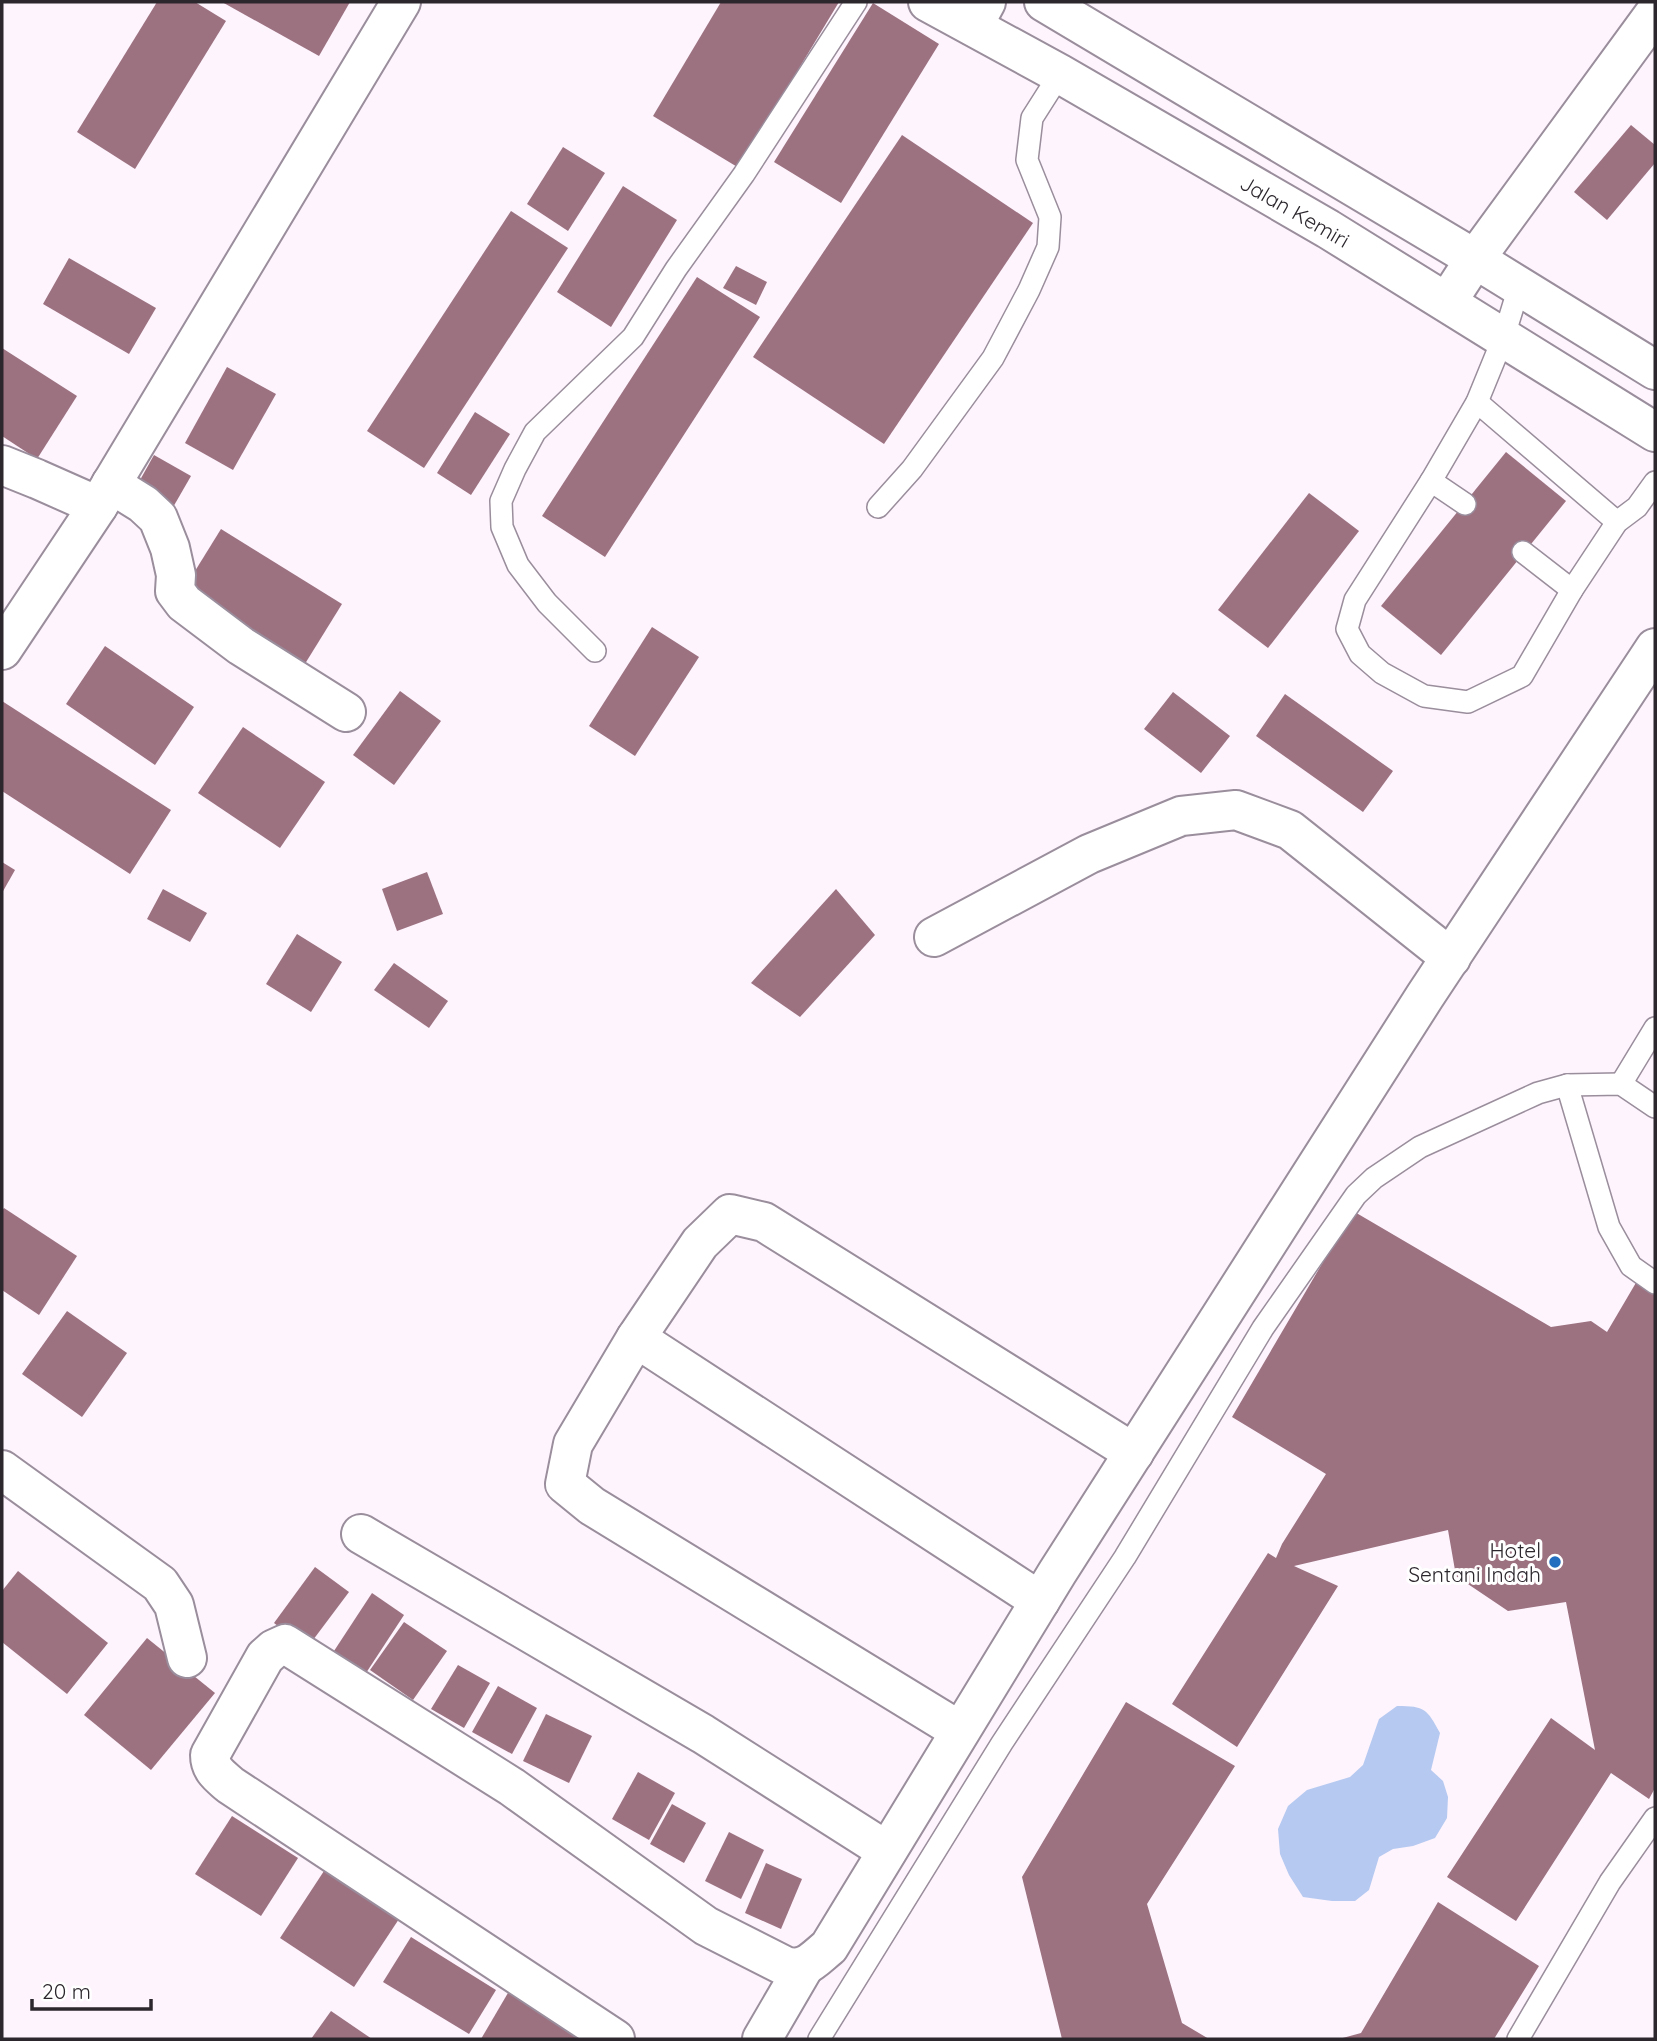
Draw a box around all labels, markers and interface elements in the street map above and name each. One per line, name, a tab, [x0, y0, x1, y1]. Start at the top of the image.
street label: Jalan Kemiri	[1236, 169, 1354, 253]
place label: Hotel Sentani Indah	[1408, 1537, 1541, 1587]
marker: Hotel Sentani Indah	[1547, 1554, 1563, 1570]
scale bar	[32, 1968, 150, 2012]
text: 20 m	[42, 1978, 91, 2004]

